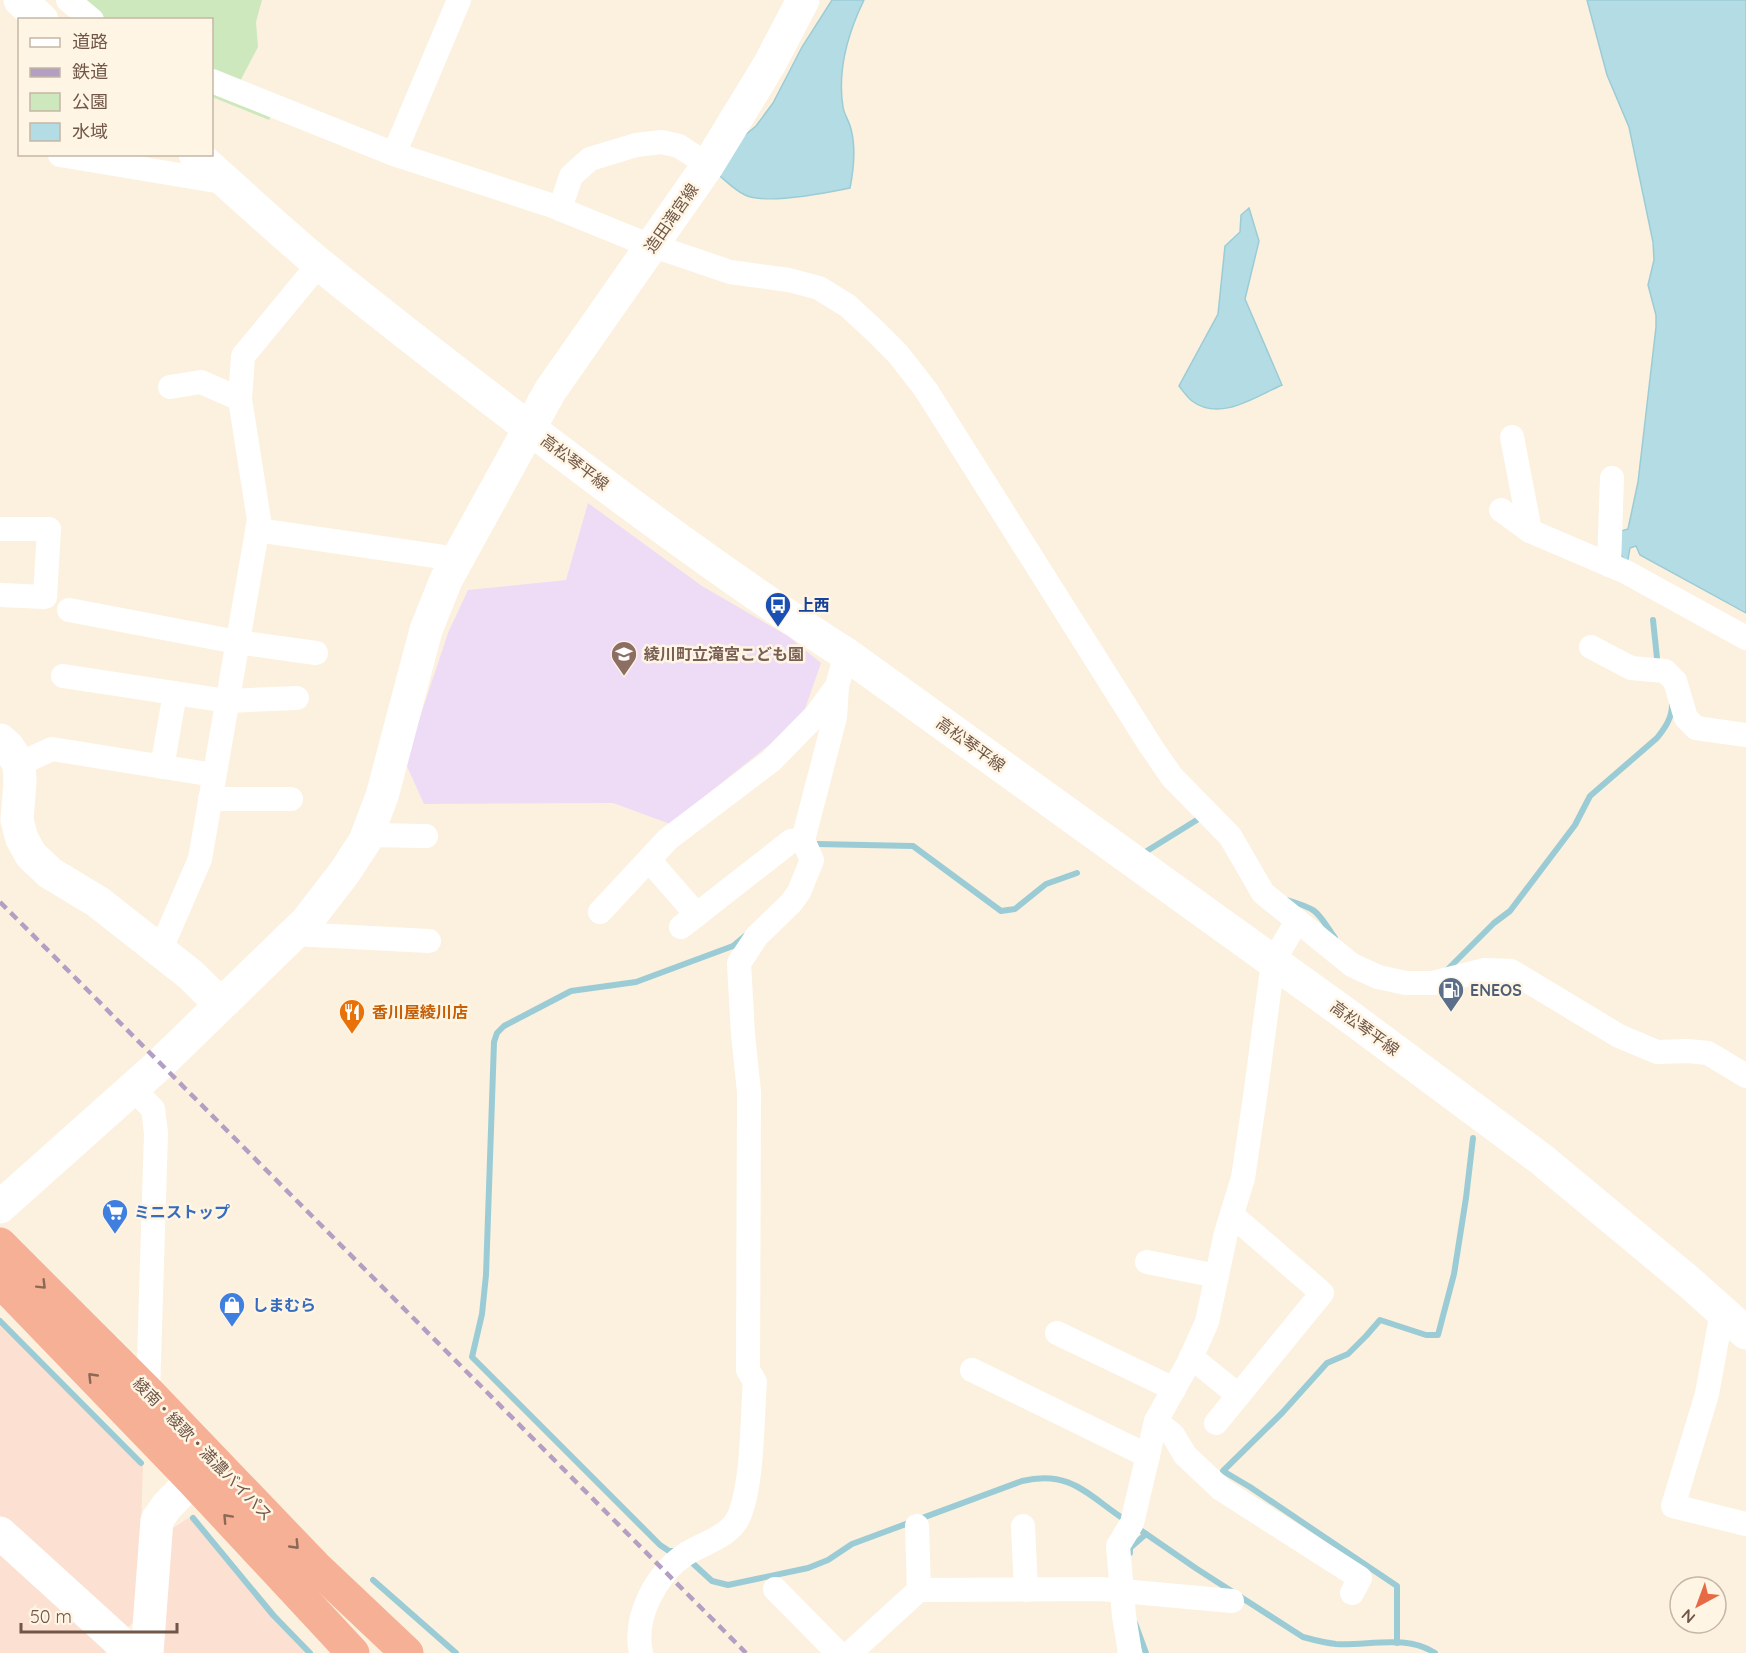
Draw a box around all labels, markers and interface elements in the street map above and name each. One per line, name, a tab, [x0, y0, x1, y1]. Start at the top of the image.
legend	[18, 18, 213, 156]
text: 道路	[72, 30, 108, 53]
text: 鉄道	[72, 60, 108, 83]
text: 公園	[72, 90, 108, 113]
text: 水域	[72, 120, 108, 143]
street label: 造田滝宮線	[640, 179, 702, 257]
street label: 高松琴平線	[537, 430, 613, 494]
bus stop icon: 上西	[763, 590, 793, 628]
place label: 上西	[798, 595, 830, 615]
school or university icon: 綾川町立滝宮こども園	[609, 639, 639, 677]
place label: 綾川町立滝宮こども園	[644, 644, 804, 664]
street label: 高松琴平線	[933, 712, 1009, 776]
fuel station icon: ENEOS	[1436, 975, 1466, 1013]
place label: ENEOS	[1470, 980, 1522, 1000]
street label: 高松琴平線	[1327, 996, 1403, 1060]
restaurant icon: 香川屋綾川店	[337, 997, 367, 1035]
place label: 香川屋綾川店	[372, 1002, 468, 1022]
supermarket icon: ミニストップ	[100, 1197, 130, 1235]
place label: ミニストップ	[134, 1202, 230, 1222]
one-way arrow	[34, 1278, 45, 1289]
shop icon: しまむら	[217, 1290, 247, 1328]
place label: しまむら	[252, 1295, 316, 1315]
street label: 綾南・綾歌・満濃バイパス	[129, 1373, 277, 1525]
one-way arrow	[89, 1374, 100, 1385]
one-way arrow	[223, 1514, 234, 1525]
one-way arrow	[288, 1539, 299, 1549]
north arrow	[1668, 1575, 1728, 1635]
scale bar	[21, 1596, 177, 1634]
text: 50 m	[30, 1605, 72, 1628]
text: N	[1677, 1605, 1699, 1628]

